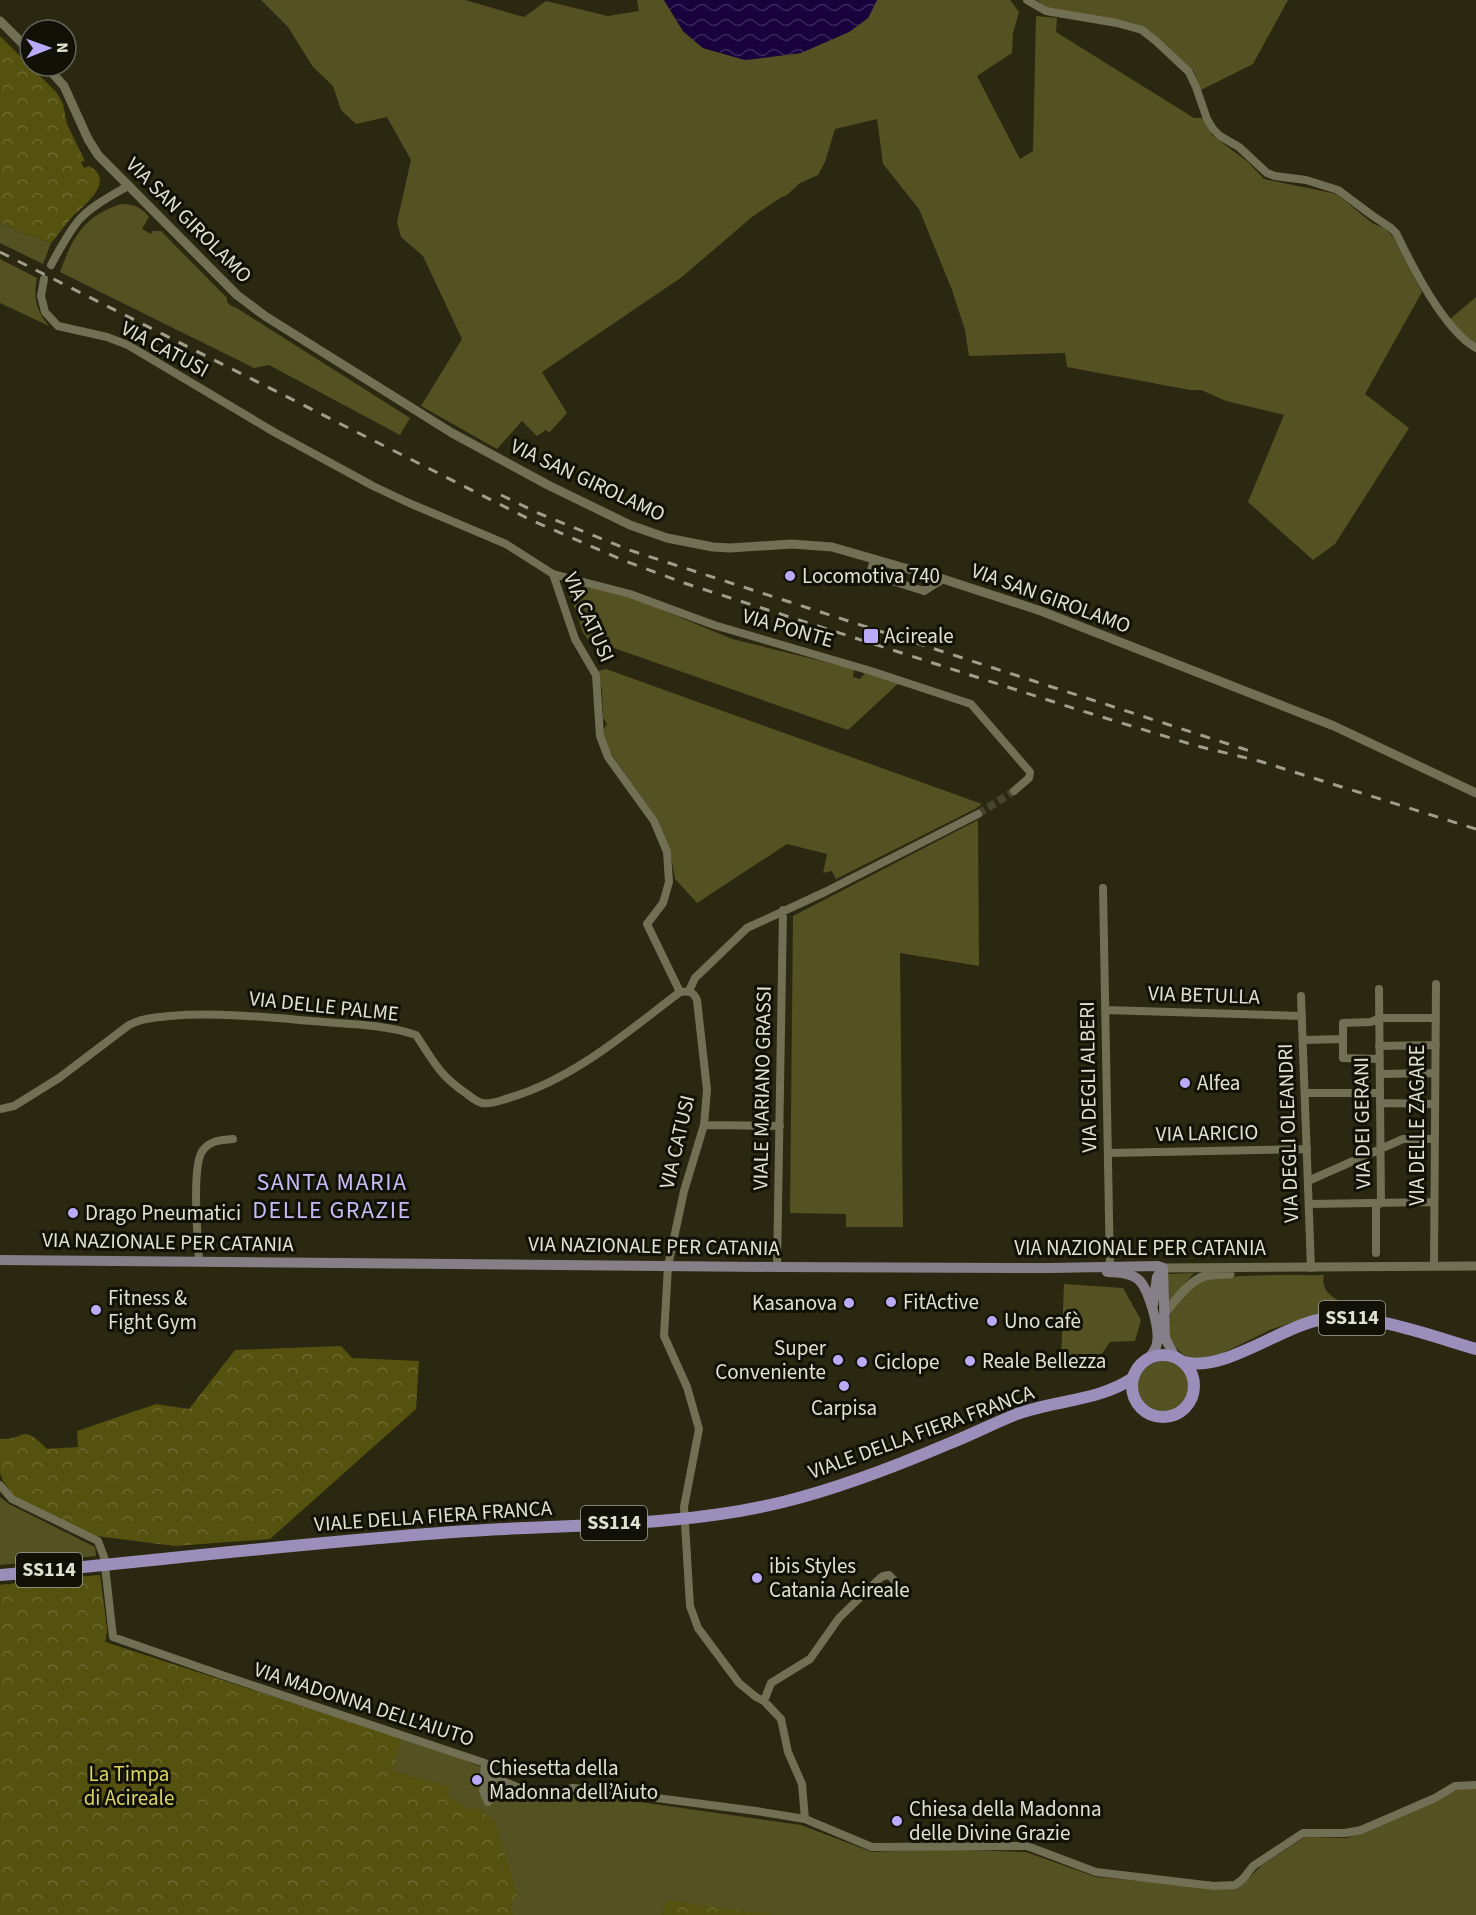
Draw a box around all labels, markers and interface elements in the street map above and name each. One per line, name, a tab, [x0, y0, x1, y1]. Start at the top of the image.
north arrow	[18, 18, 78, 78]
text: N	[51, 42, 73, 53]
street label: VIA SAN GIROLAMO	[119, 150, 259, 290]
street label: VIA CATUSI	[116, 313, 214, 385]
street label: VIA SAN GIROLAMO	[506, 431, 670, 529]
street label: VIA SAN GIROLAMO	[967, 555, 1135, 641]
place label: Locomotiva 740	[802, 561, 940, 591]
street label: VIA CATUSI	[556, 567, 622, 667]
marker: Locomotiva 740	[783, 569, 797, 583]
street label: VIA PONTE	[739, 601, 837, 655]
place label: Acireale	[884, 621, 954, 651]
marker: Acireale	[862, 627, 880, 645]
street label: VIA BETULLA	[1147, 978, 1261, 1012]
street label: VIA DELLE PALME	[248, 983, 400, 1029]
street label: VIALE MARIANO GRASSI	[745, 986, 779, 1190]
street label: VIA DEGLI ALBERI	[1072, 1001, 1104, 1153]
street label: VIA DEGLI OLEANDRI	[1270, 1043, 1306, 1223]
street label: VIA DELLE ZAGARE	[1402, 1044, 1432, 1206]
street label: VIA DEI GERANI	[1346, 1057, 1378, 1189]
place label: Alfea	[1197, 1068, 1240, 1098]
marker: Alfea	[1178, 1076, 1192, 1090]
street label: VIA CATUSI	[652, 1092, 702, 1192]
street label: VIA LARICIO	[1155, 1117, 1259, 1149]
district label: SANTA MARIA DELLE GRAZIE	[252, 1165, 412, 1228]
place label: Drago Pneumatici	[85, 1198, 241, 1228]
marker: Drago Pneumatici	[66, 1206, 80, 1220]
street label: VIA NAZIONALE PER CATANIA	[42, 1225, 295, 1259]
street label: VIA NAZIONALE PER CATANIA	[528, 1229, 781, 1263]
street label: VIA NAZIONALE PER CATANIA	[1014, 1233, 1266, 1263]
place label: Fitness & Fight Gym	[108, 1283, 197, 1337]
place label: FitActive	[903, 1287, 979, 1317]
place label: Kasanova	[752, 1288, 837, 1318]
marker: FitActive	[884, 1295, 898, 1309]
marker: Kasanova	[842, 1296, 856, 1310]
road number: SS114	[1319, 1301, 1385, 1335]
marker: Fitness & Fight Gym	[89, 1303, 103, 1317]
place label: Uno cafè	[1004, 1306, 1081, 1336]
marker: Uno cafè	[985, 1314, 999, 1328]
place label: Super Conveniente	[715, 1333, 827, 1387]
place label: Reale Bellezza	[982, 1346, 1106, 1376]
place label: Ciclope	[874, 1347, 940, 1377]
marker: Super Conveniente	[831, 1353, 845, 1367]
marker: Reale Bellezza	[963, 1354, 977, 1368]
marker: Ciclope	[855, 1355, 869, 1369]
street label: VIALE DELLA FIERA FRANCA	[804, 1377, 1039, 1487]
marker: Carpisa	[837, 1379, 851, 1393]
place label: Carpisa	[811, 1393, 877, 1423]
street label: VIALE DELLA FIERA FRANCA	[313, 1493, 554, 1539]
road number: SS114	[581, 1506, 647, 1540]
place label: ibis Styles Catania Acireale	[769, 1551, 910, 1605]
road number: SS114	[16, 1553, 82, 1587]
marker: ibis Styles Catania Acireale	[750, 1571, 764, 1585]
street label: VIA MADONNA DELL'AIUTO	[250, 1654, 478, 1754]
place label: Chiesetta della Madonna dell’Aiuto	[489, 1753, 658, 1807]
park label: La Timpa di Acireale	[84, 1759, 174, 1813]
marker: Chiesetta della Madonna dell’Aiuto	[470, 1773, 484, 1787]
place label: Chiesa della Madonna delle Divine Grazie	[909, 1794, 1102, 1848]
marker: Chiesa della Madonna delle Divine Grazie	[890, 1814, 904, 1828]

